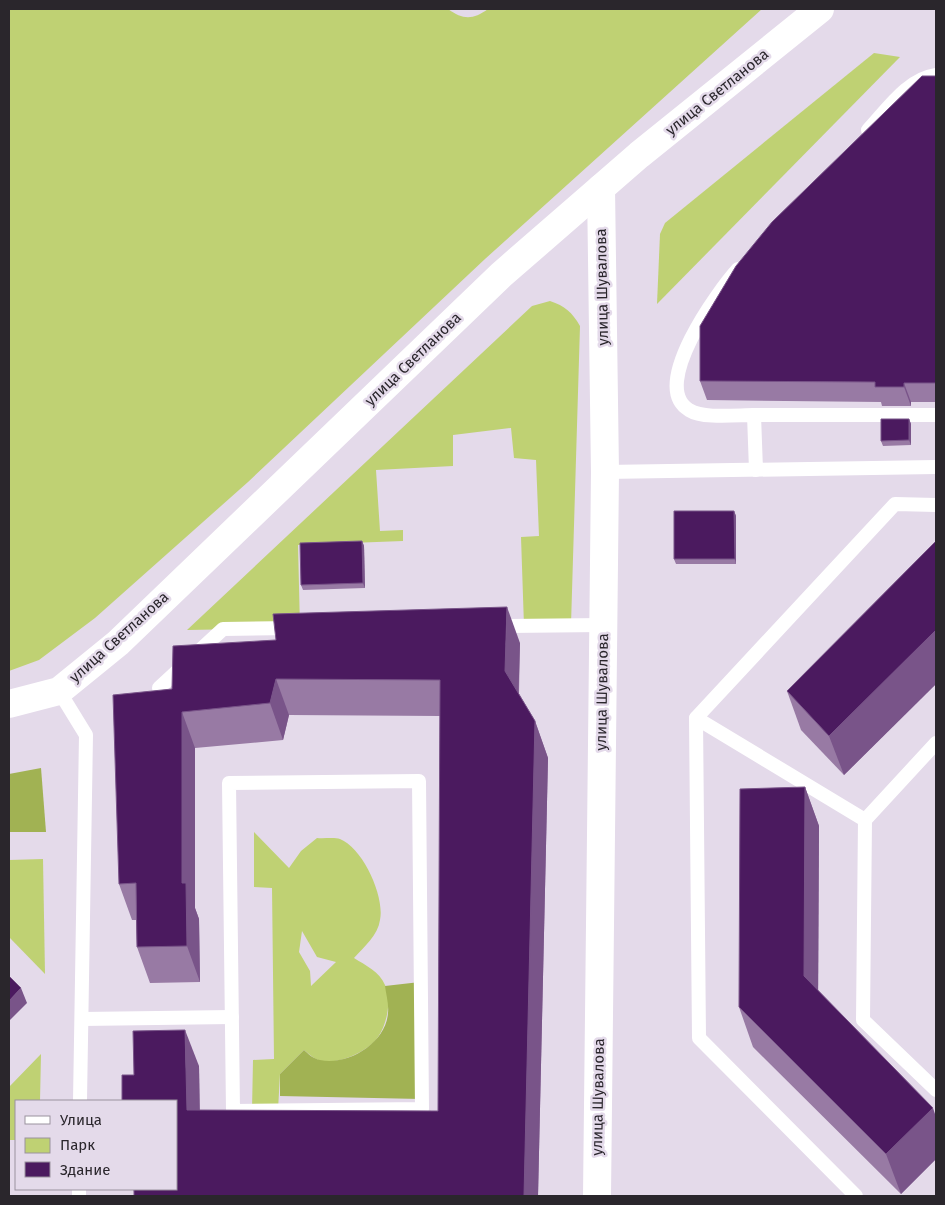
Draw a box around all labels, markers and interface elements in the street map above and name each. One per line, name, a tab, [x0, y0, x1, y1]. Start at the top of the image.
street label: улица Светланова	[662, 45, 772, 139]
street label: улица Шувалова	[592, 228, 612, 346]
street label: улица Светланова	[361, 308, 465, 410]
street label: улица Светланова	[66, 588, 172, 686]
street label: улица Шувалова	[592, 633, 612, 751]
street label: улица Шувалова	[588, 1038, 608, 1156]
legend	[15, 1100, 178, 1190]
text: Улица	[60, 1111, 102, 1129]
text: Парк	[60, 1136, 95, 1154]
text: Здание	[60, 1161, 110, 1179]

